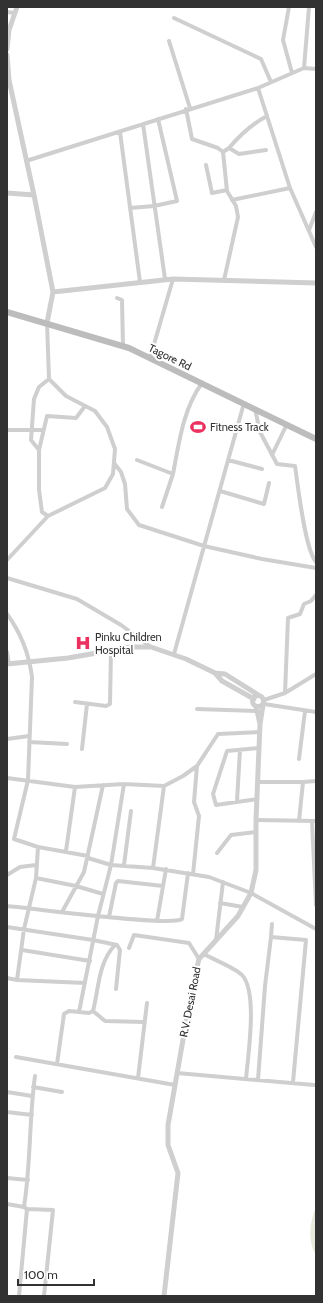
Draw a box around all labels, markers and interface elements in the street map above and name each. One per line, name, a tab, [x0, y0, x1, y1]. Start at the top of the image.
street label: Tagore Rd	[146, 341, 194, 373]
sports icon: Fitness Track	[189, 418, 207, 436]
place label: Fitness Track	[210, 420, 269, 434]
place label: Pinku Children Hospital	[95, 630, 162, 657]
hospital icon: Pinku Children Hospital	[74, 634, 92, 652]
street label: R.V. Desai Road	[176, 966, 204, 1038]
scale bar	[18, 1261, 94, 1287]
text: 100 m	[24, 1267, 58, 1282]

